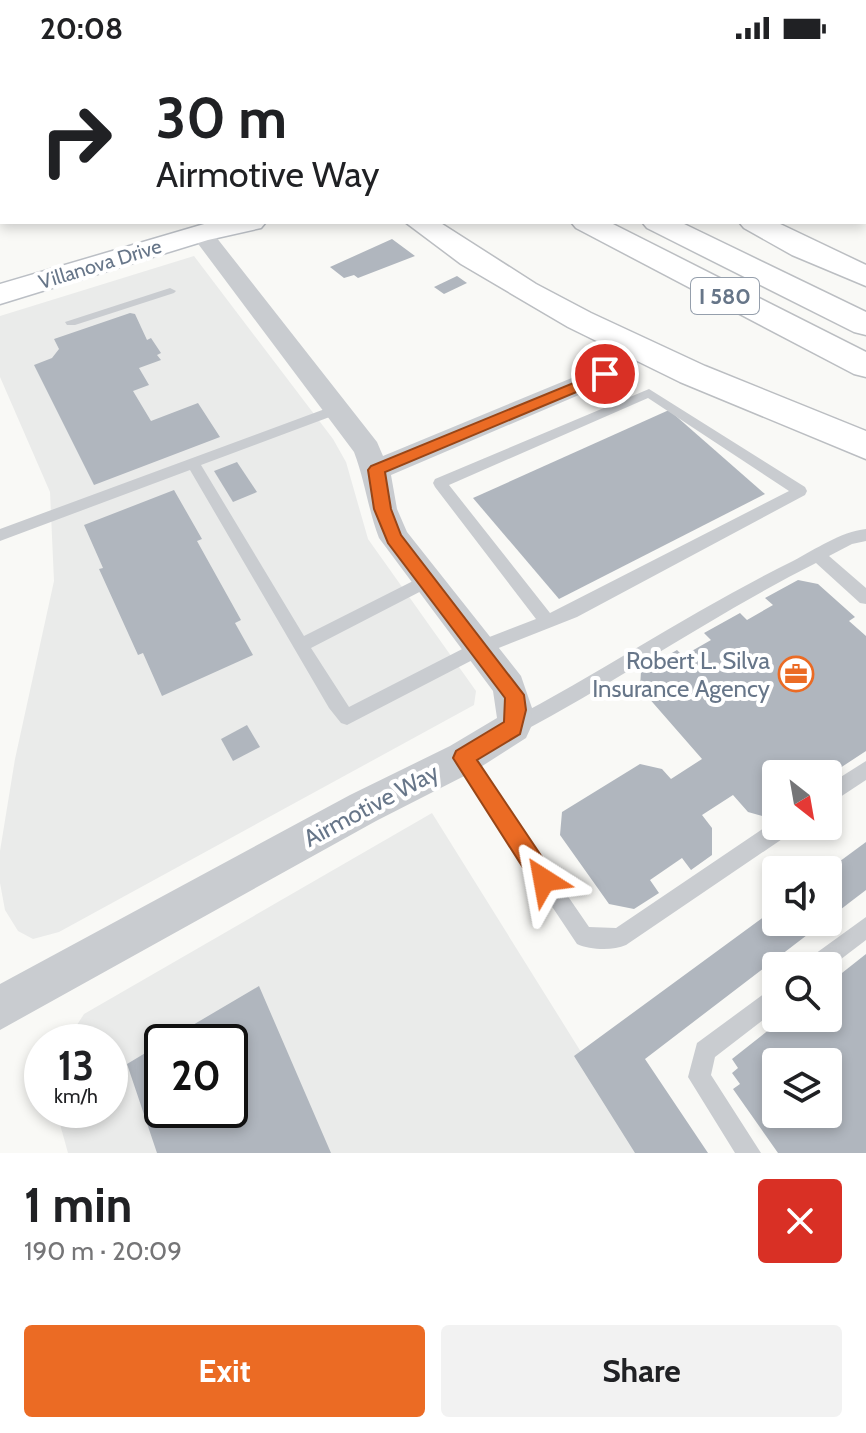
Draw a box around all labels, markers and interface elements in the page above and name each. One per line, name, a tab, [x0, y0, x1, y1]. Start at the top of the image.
text: 20:08	[40, 10, 123, 47]
text: 30 m	[156, 84, 287, 152]
icon: right	[24, 88, 128, 192]
text: Airmotive Way	[156, 152, 379, 196]
street label: Villanova Drive	[36, 234, 164, 294]
road number: I 580	[691, 278, 759, 314]
pin	[571, 340, 639, 408]
icon: arrive	[583, 352, 627, 396]
place label: Robert L. Silva Insurance Agency	[592, 646, 770, 703]
office icon: Robert L. Silva Insurance Agency	[777, 655, 815, 693]
street label: Airmotive Way	[298, 757, 444, 853]
north arrow	[762, 760, 842, 840]
map controls	[762, 760, 842, 1128]
position arrow	[502, 838, 586, 922]
button: sound	[762, 856, 842, 936]
button: search	[762, 952, 842, 1032]
speed limit sign: 20	[144, 1024, 248, 1128]
text: 13	[58, 1041, 94, 1090]
button: layers	[762, 1048, 842, 1128]
text: km/h	[54, 1084, 98, 1108]
text: 1 min	[24, 1176, 132, 1234]
button: close	[758, 1179, 842, 1263]
text: 190 m · 20:09	[24, 1235, 182, 1267]
button: Exit	[24, 1325, 425, 1417]
button: Share	[441, 1325, 842, 1417]

